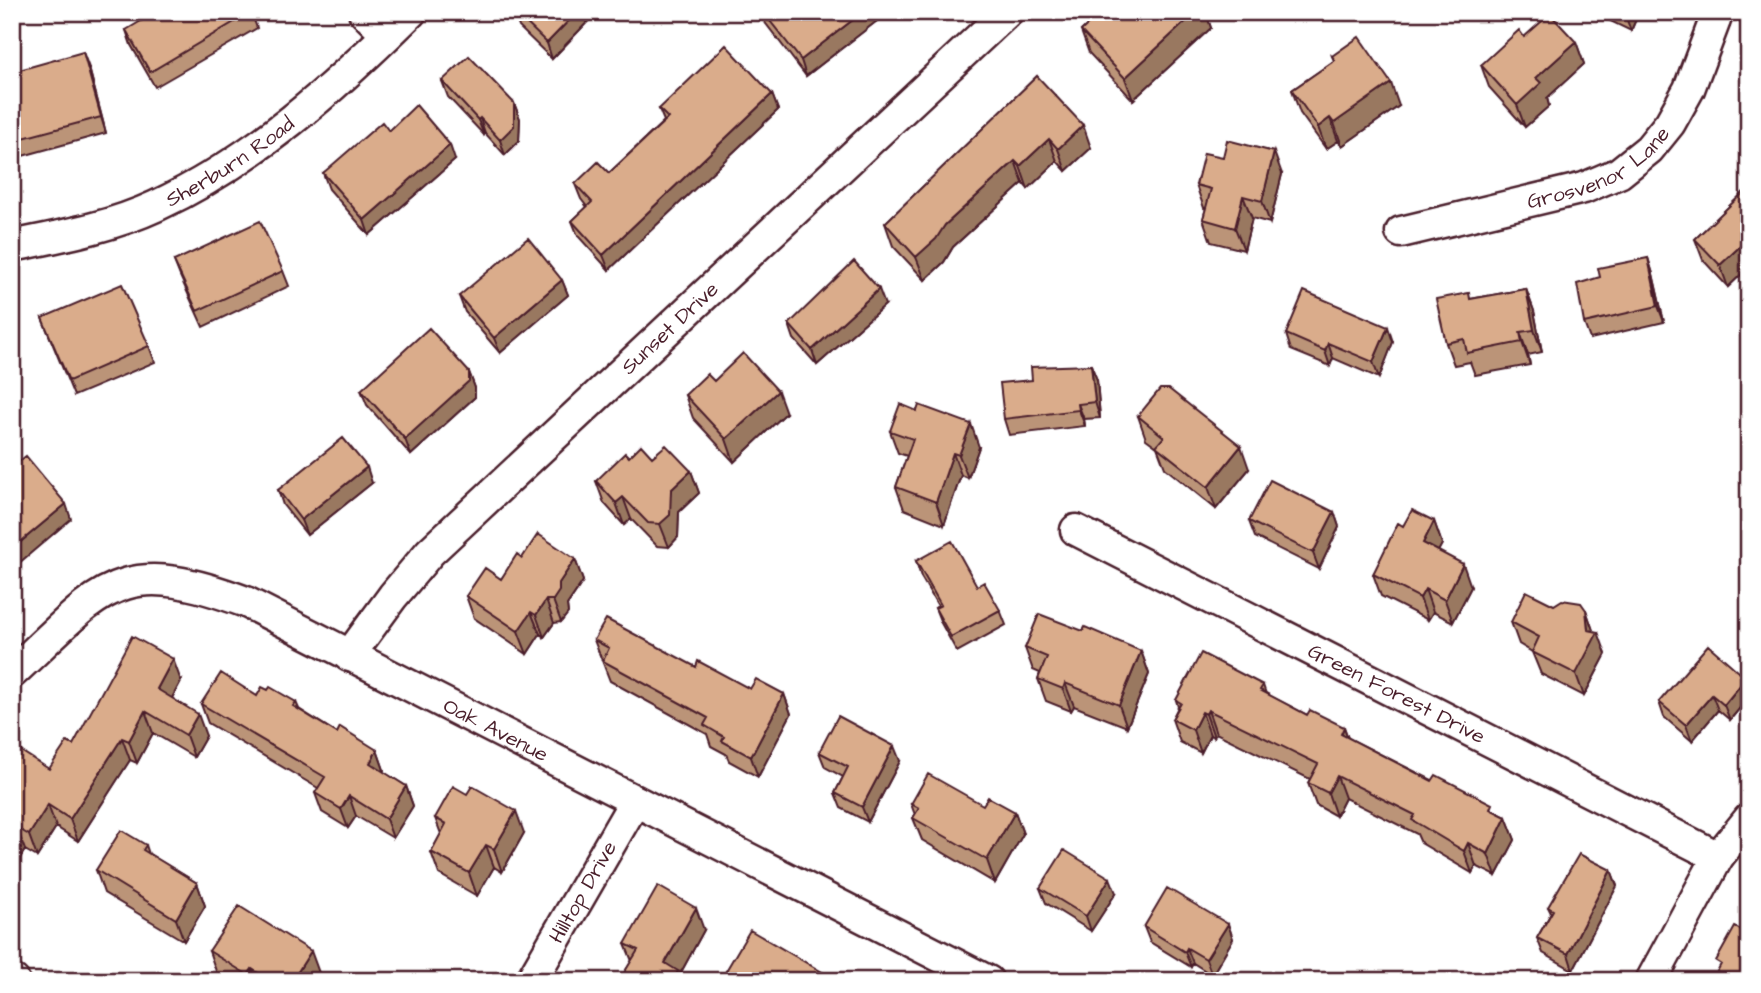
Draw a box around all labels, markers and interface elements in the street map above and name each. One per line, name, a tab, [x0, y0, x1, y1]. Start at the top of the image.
street label: Sherburn Road	[160, 109, 300, 214]
street label: Grosvenor Lane	[1524, 120, 1676, 216]
street label: Sunset Drive	[614, 275, 725, 381]
street label: Green Forest Drive	[1303, 636, 1490, 751]
street label: Oak Avenue	[438, 691, 553, 769]
street label: Hilltop Drive	[542, 835, 624, 948]

